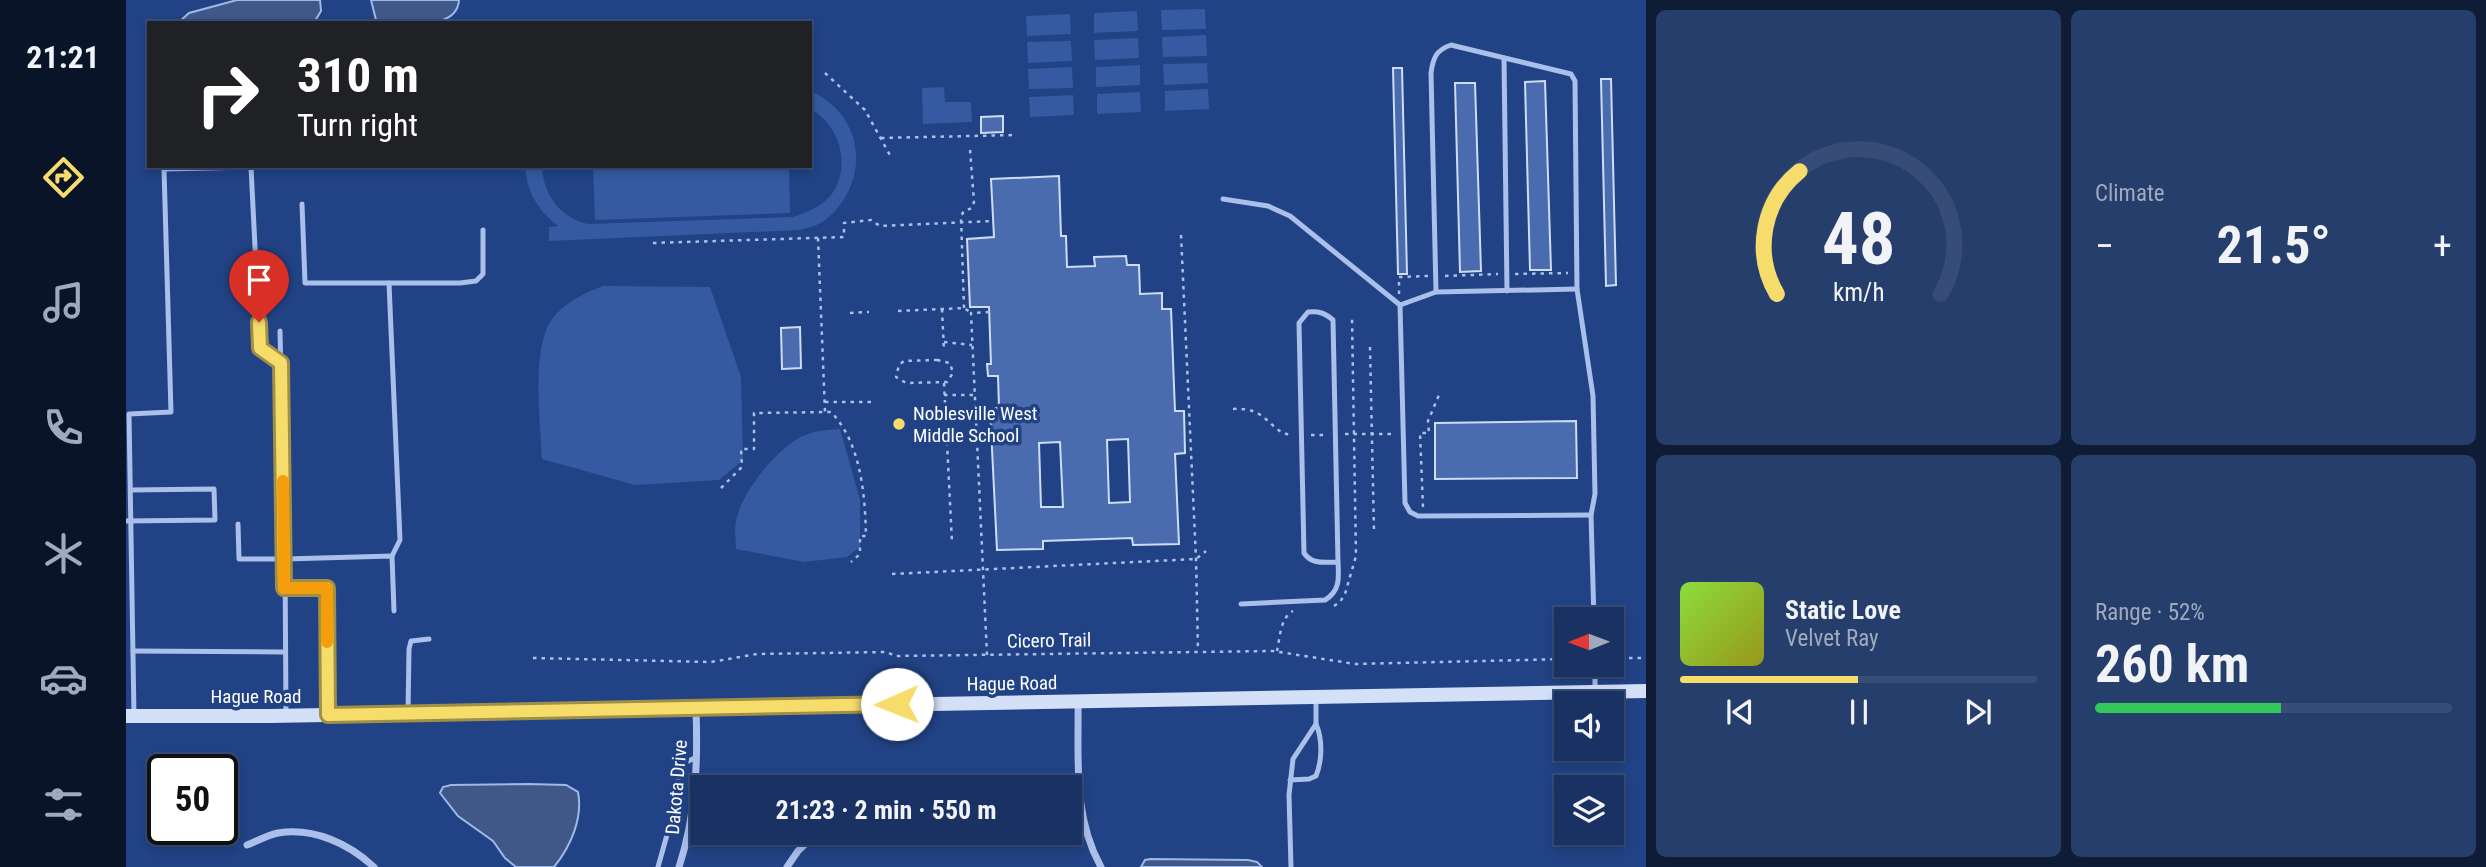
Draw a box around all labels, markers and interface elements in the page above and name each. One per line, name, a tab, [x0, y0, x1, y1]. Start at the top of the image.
text: 21:21	[26, 38, 100, 76]
text: 310 m	[297, 47, 419, 104]
icon: right	[182, 49, 273, 140]
text: Turn right	[297, 106, 418, 144]
icon: directions	[39, 153, 88, 202]
text: Climate	[2095, 180, 2165, 207]
text: 48	[1822, 196, 1895, 282]
text: 21.5°	[2216, 215, 2331, 276]
text: −	[2095, 224, 2114, 268]
text: +	[2433, 224, 2452, 268]
pin	[229, 250, 289, 322]
icon: arrive	[240, 261, 278, 299]
text: km/h	[1833, 277, 1884, 306]
icon: music	[39, 278, 88, 327]
place label: Noblesville West Middle School	[913, 402, 1037, 447]
icon: phone	[39, 403, 88, 452]
marker: Noblesville West Middle School	[891, 416, 907, 432]
icon: climate	[39, 529, 88, 578]
text: Static Love	[1785, 595, 1901, 625]
text: Range · 52%	[2095, 599, 2205, 626]
north arrow	[1554, 607, 1624, 677]
map controls	[1554, 607, 1624, 845]
text: Velvet Ray	[1785, 625, 1879, 652]
street label: Cicero Trail	[1007, 628, 1091, 653]
text: 260 km	[2095, 634, 2249, 695]
icon: car	[39, 654, 88, 703]
position arrow	[860, 667, 934, 741]
street label: Hague Road	[966, 671, 1058, 696]
street label: Hague Road	[211, 685, 301, 708]
button: sound	[1554, 691, 1624, 761]
icon: previous	[1721, 693, 1759, 731]
icon: pause	[1840, 693, 1878, 731]
icon: next	[1959, 693, 1997, 731]
street label: Dakota Drive	[661, 739, 692, 835]
speed limit sign: 50	[147, 754, 238, 845]
button: layers	[1554, 775, 1624, 845]
icon: filters	[39, 780, 88, 829]
text: 21:23 · 2 min · 550 m	[776, 795, 996, 825]

